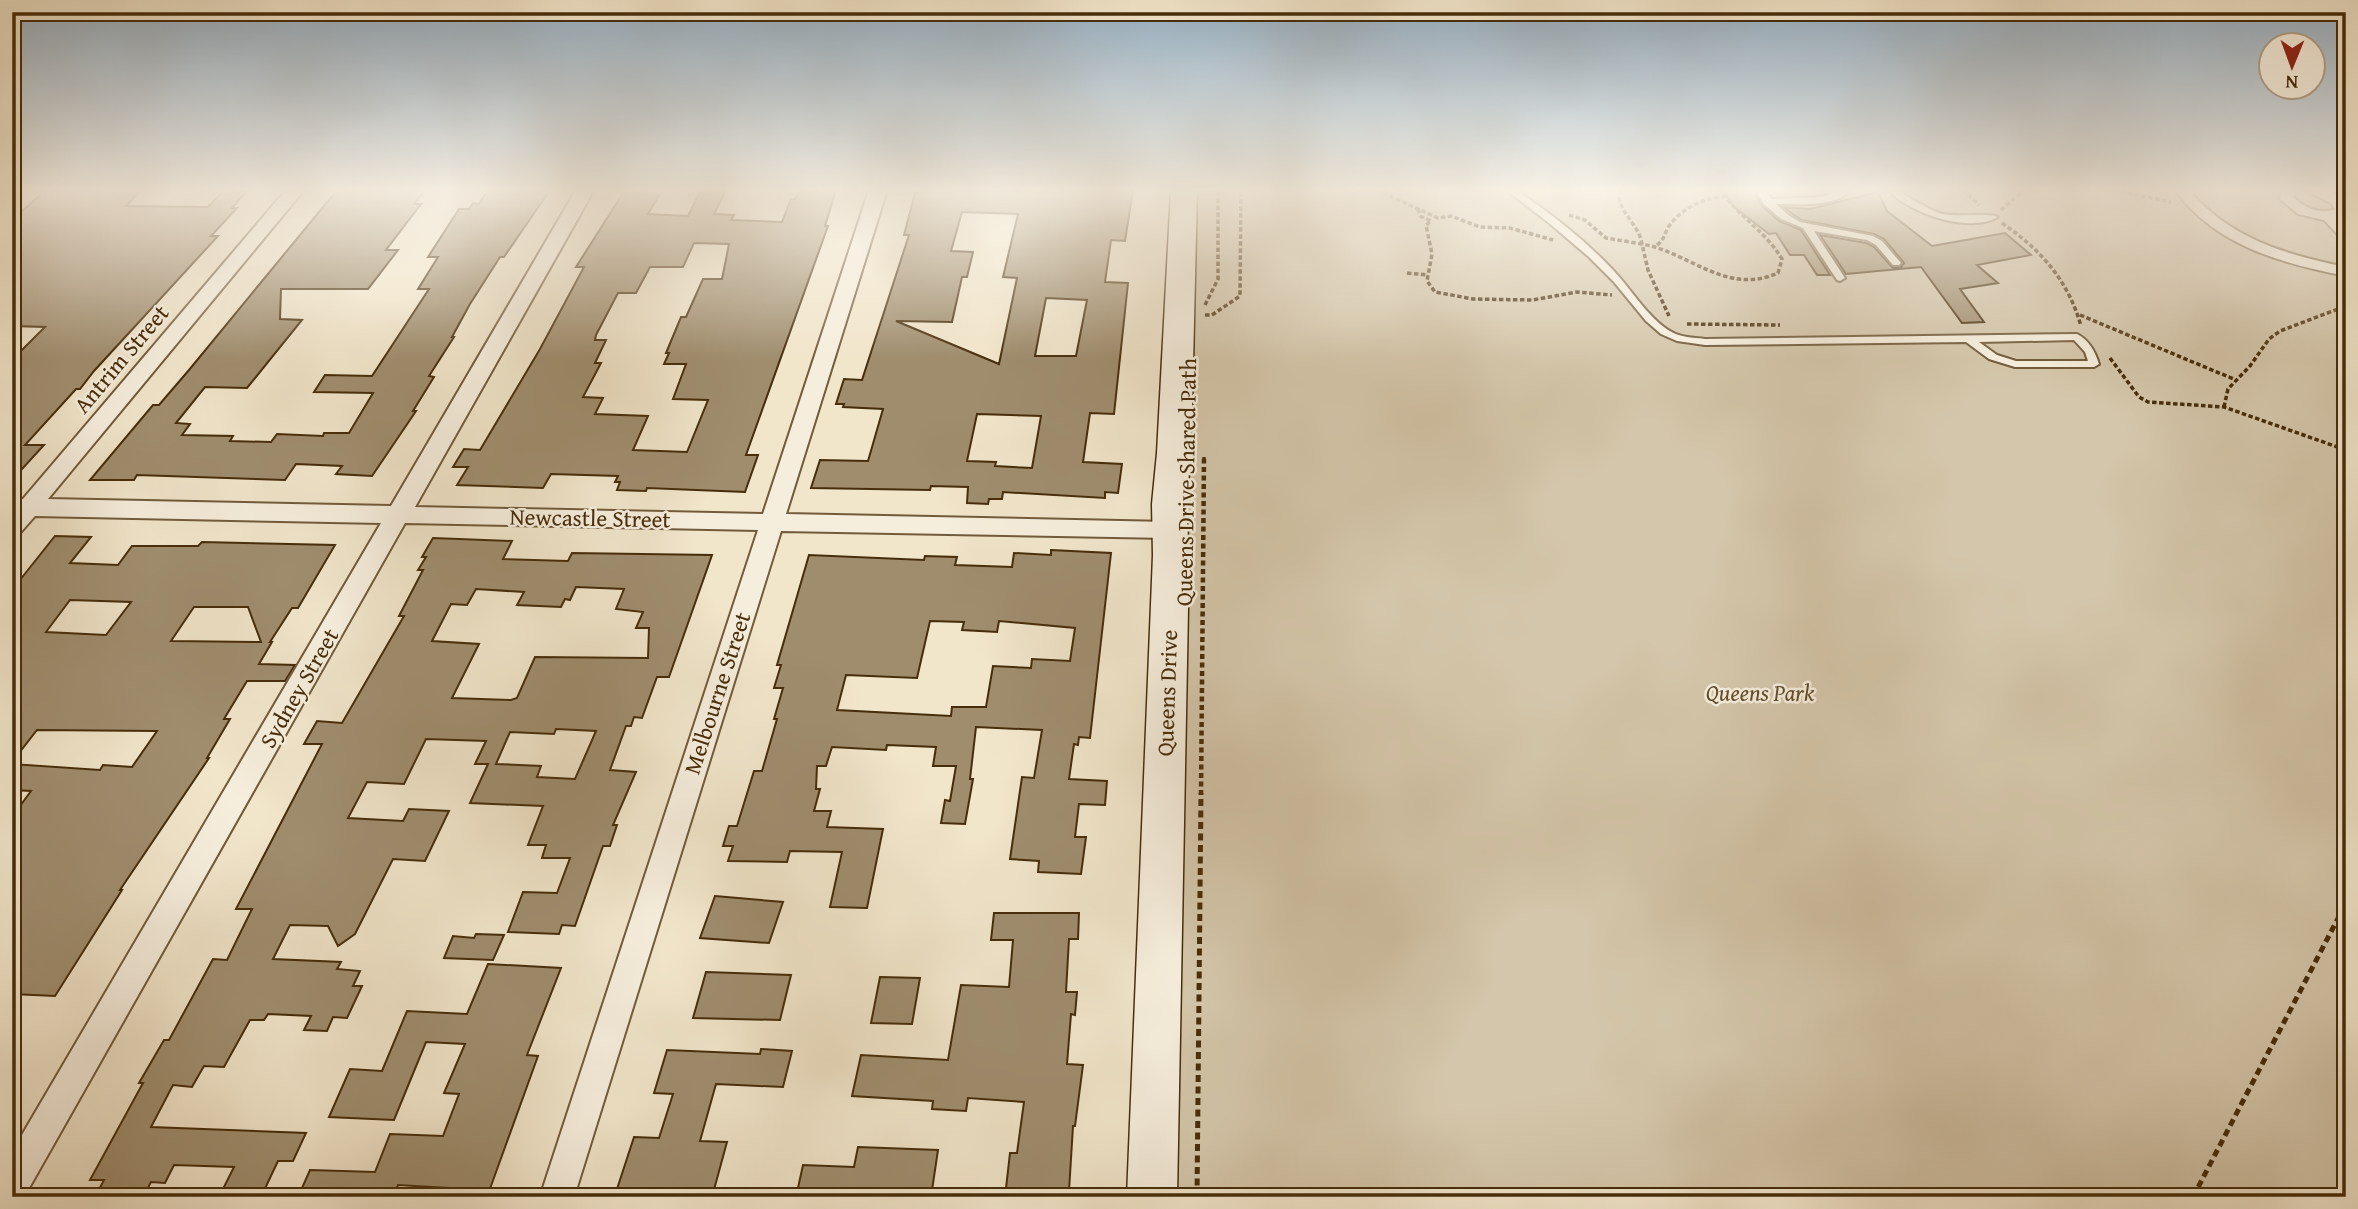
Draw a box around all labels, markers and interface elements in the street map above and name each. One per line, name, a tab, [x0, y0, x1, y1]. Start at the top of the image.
north arrow	[2256, 32, 2326, 102]
text: N	[2285, 69, 2298, 97]
street label: Antrim Street	[65, 297, 176, 420]
street label: Queens Drive Shared Path	[1167, 357, 1204, 606]
street label: Newcastle Street	[509, 500, 671, 535]
street label: Melbourne Street	[675, 608, 758, 778]
street label: Sydney Street	[251, 622, 346, 754]
street label: Queens Drive	[1148, 629, 1185, 757]
park label: Queens Park	[1706, 676, 1815, 709]

